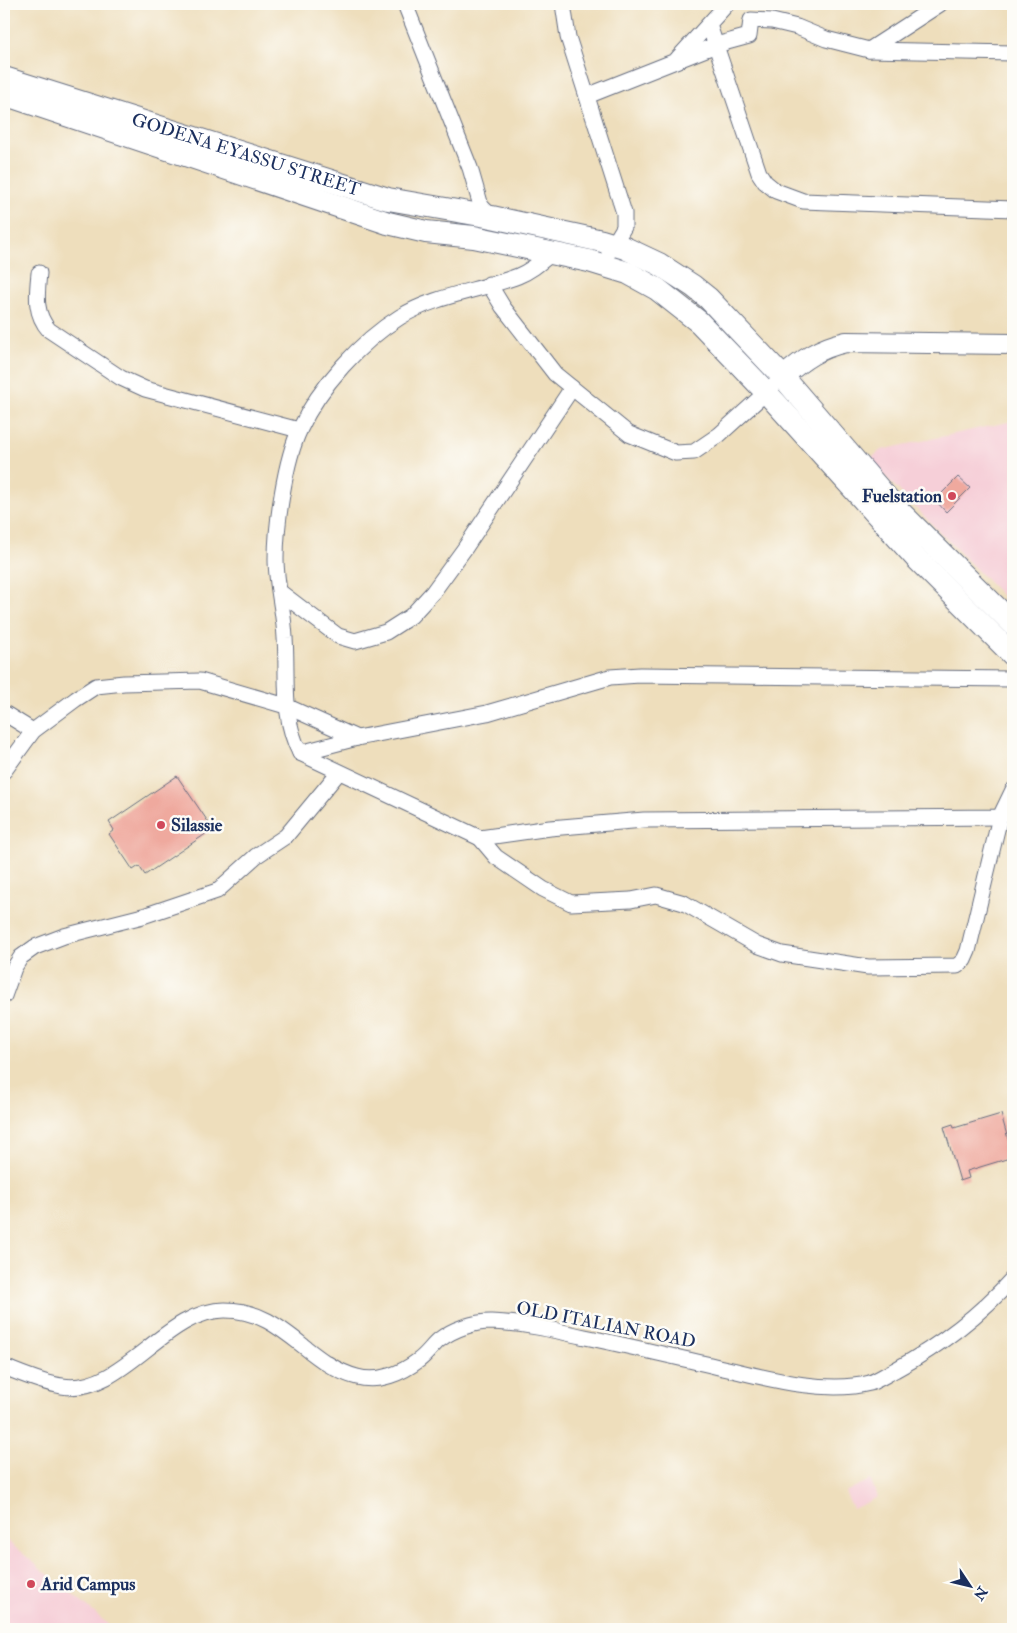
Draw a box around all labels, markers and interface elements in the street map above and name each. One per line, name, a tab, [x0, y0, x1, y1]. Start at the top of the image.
street label: GODENA EYASSU STREET	[129, 107, 364, 201]
place label: Fuelstation	[862, 485, 943, 508]
marker: Fuelstation	[946, 490, 958, 502]
place label: Silassie	[171, 814, 223, 837]
marker: Silassie	[155, 819, 167, 831]
street label: OLD ITALIAN ROAD	[514, 1296, 698, 1354]
north arrow	[944, 1560, 994, 1610]
place label: Arid Campus	[40, 1573, 135, 1596]
marker: Arid Campus	[25, 1578, 37, 1590]
text: N	[969, 1582, 991, 1604]

